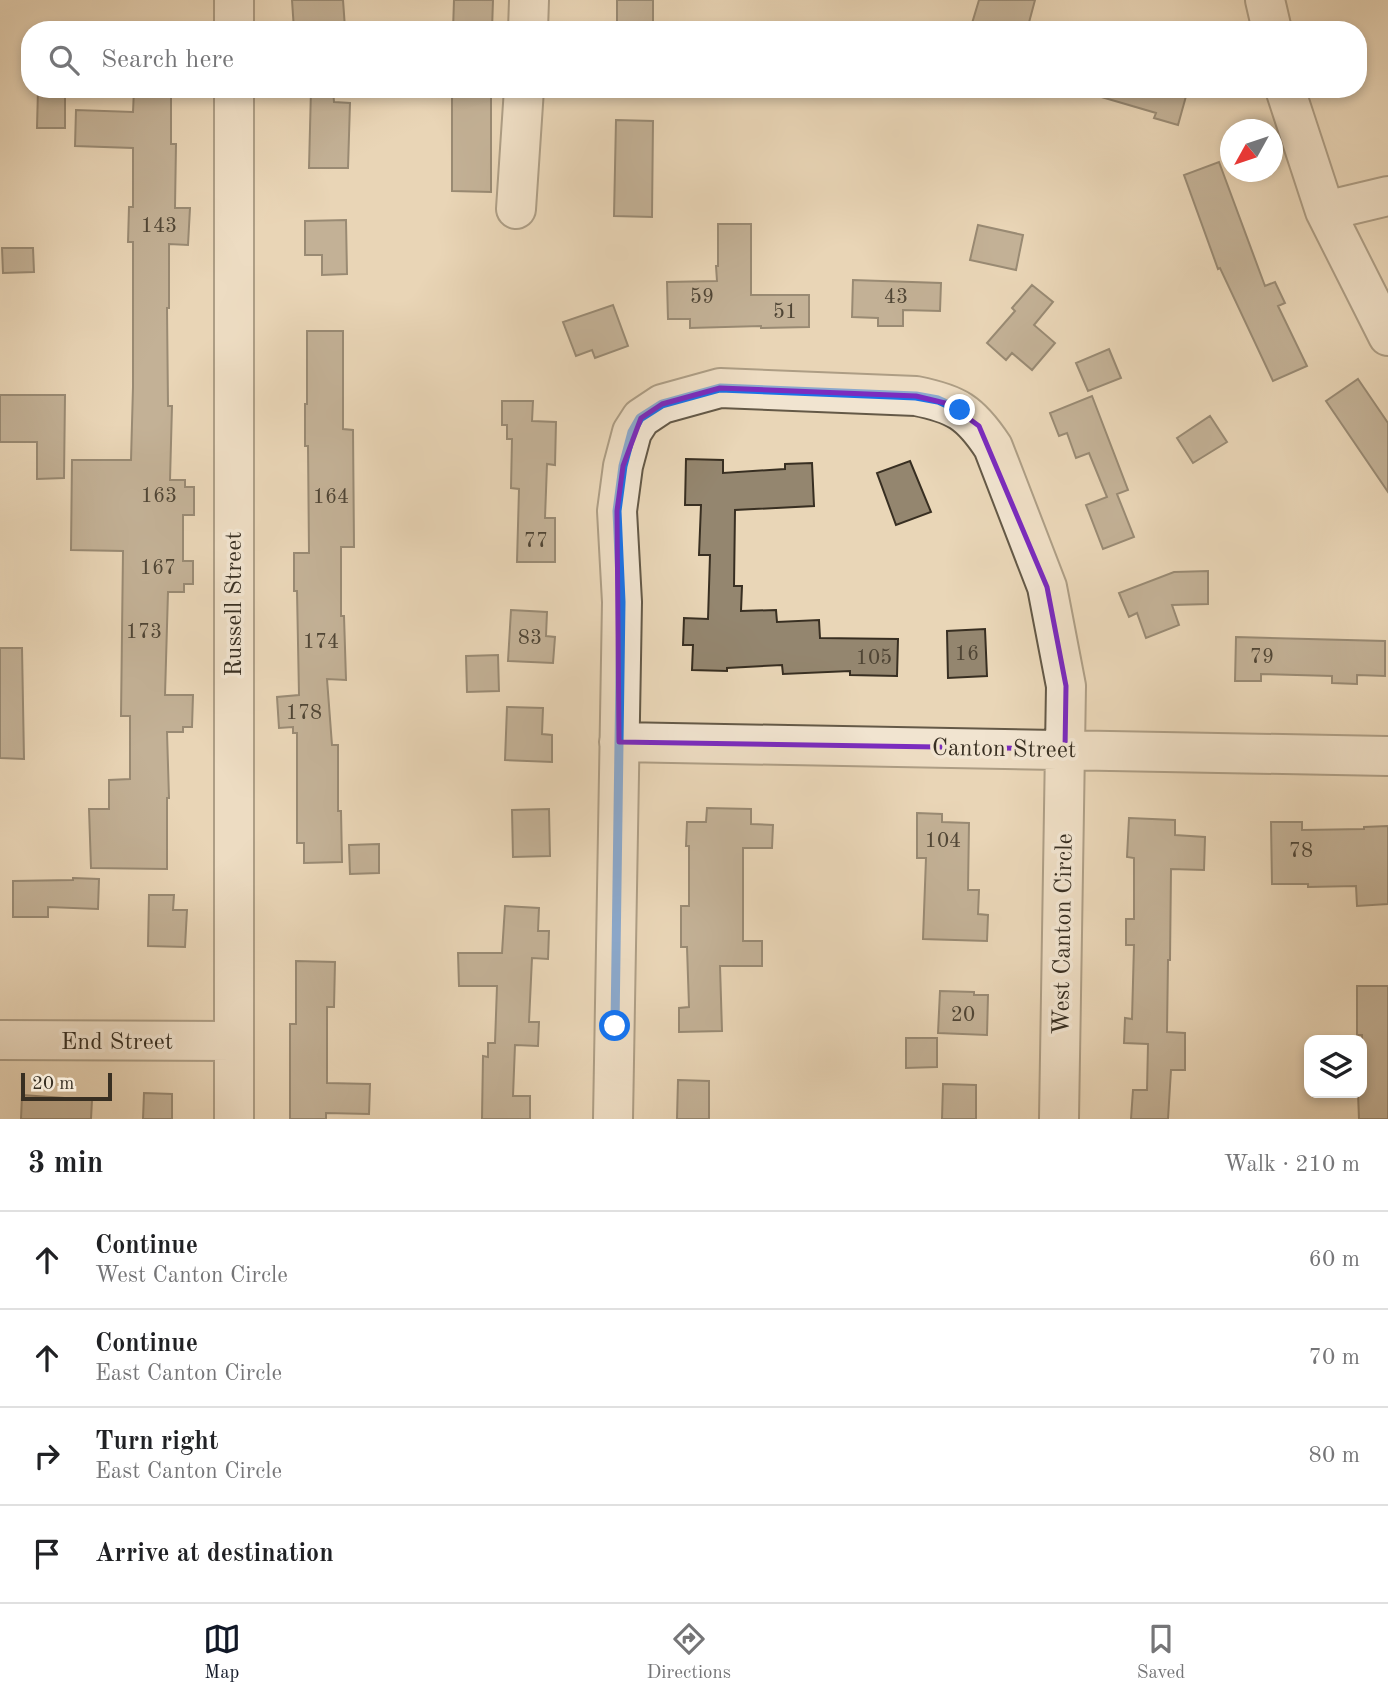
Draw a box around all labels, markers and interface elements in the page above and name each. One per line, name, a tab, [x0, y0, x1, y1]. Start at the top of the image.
search box	[21, 21, 1367, 98]
icon: search	[45, 41, 83, 79]
text: Search here	[101, 47, 234, 73]
north arrow	[1220, 119, 1283, 182]
house number: 143	[141, 216, 177, 237]
house number: 59	[690, 287, 714, 308]
house number: 43	[884, 287, 908, 308]
house number: 51	[773, 302, 797, 323]
route end	[944, 394, 975, 425]
house number: 163	[141, 486, 177, 507]
house number: 164	[313, 487, 349, 508]
street label: Russell Street	[223, 531, 247, 677]
house number: 77	[524, 531, 548, 552]
house number: 167	[140, 558, 176, 579]
house number: 173	[126, 622, 162, 643]
house number: 83	[518, 628, 542, 649]
house number: 174	[303, 632, 339, 653]
house number: 16	[955, 644, 979, 665]
house number: 79	[1250, 647, 1274, 668]
house number: 105	[856, 648, 892, 669]
house number: 178	[286, 703, 322, 724]
street label: Canton Street	[932, 737, 1076, 763]
house number: 104	[925, 831, 961, 852]
street label: West Canton Circle	[1050, 833, 1078, 1035]
house number: 78	[1289, 841, 1313, 862]
house number: 20	[951, 1005, 975, 1026]
route start	[599, 1010, 630, 1041]
street label: End Street	[61, 1031, 173, 1055]
map controls	[1304, 1035, 1367, 1098]
button: layers	[1304, 1035, 1367, 1098]
scale bar	[21, 1070, 112, 1102]
text: 20 m	[32, 1075, 74, 1094]
text: 3 min	[28, 1149, 103, 1179]
text: Walk · 210 m	[1224, 1153, 1360, 1176]
text: Continue	[95, 1233, 198, 1259]
icon: ahead	[28, 1241, 66, 1279]
text: 60 m	[1309, 1248, 1360, 1271]
text: West Canton Circle	[95, 1264, 288, 1287]
text: Continue	[95, 1331, 198, 1357]
icon: ahead	[28, 1339, 66, 1377]
text: 70 m	[1309, 1346, 1360, 1369]
text: East Canton Circle	[95, 1362, 282, 1385]
text: Turn right	[95, 1429, 218, 1455]
icon: right	[28, 1437, 66, 1475]
text: 80 m	[1309, 1444, 1360, 1467]
text: East Canton Circle	[95, 1460, 282, 1483]
icon: arrive	[28, 1535, 66, 1573]
text: Arrive at destination	[95, 1541, 334, 1567]
tab: Map	[203, 1620, 241, 1685]
tab: Directions	[647, 1620, 731, 1685]
tab: Saved	[1137, 1620, 1185, 1685]

